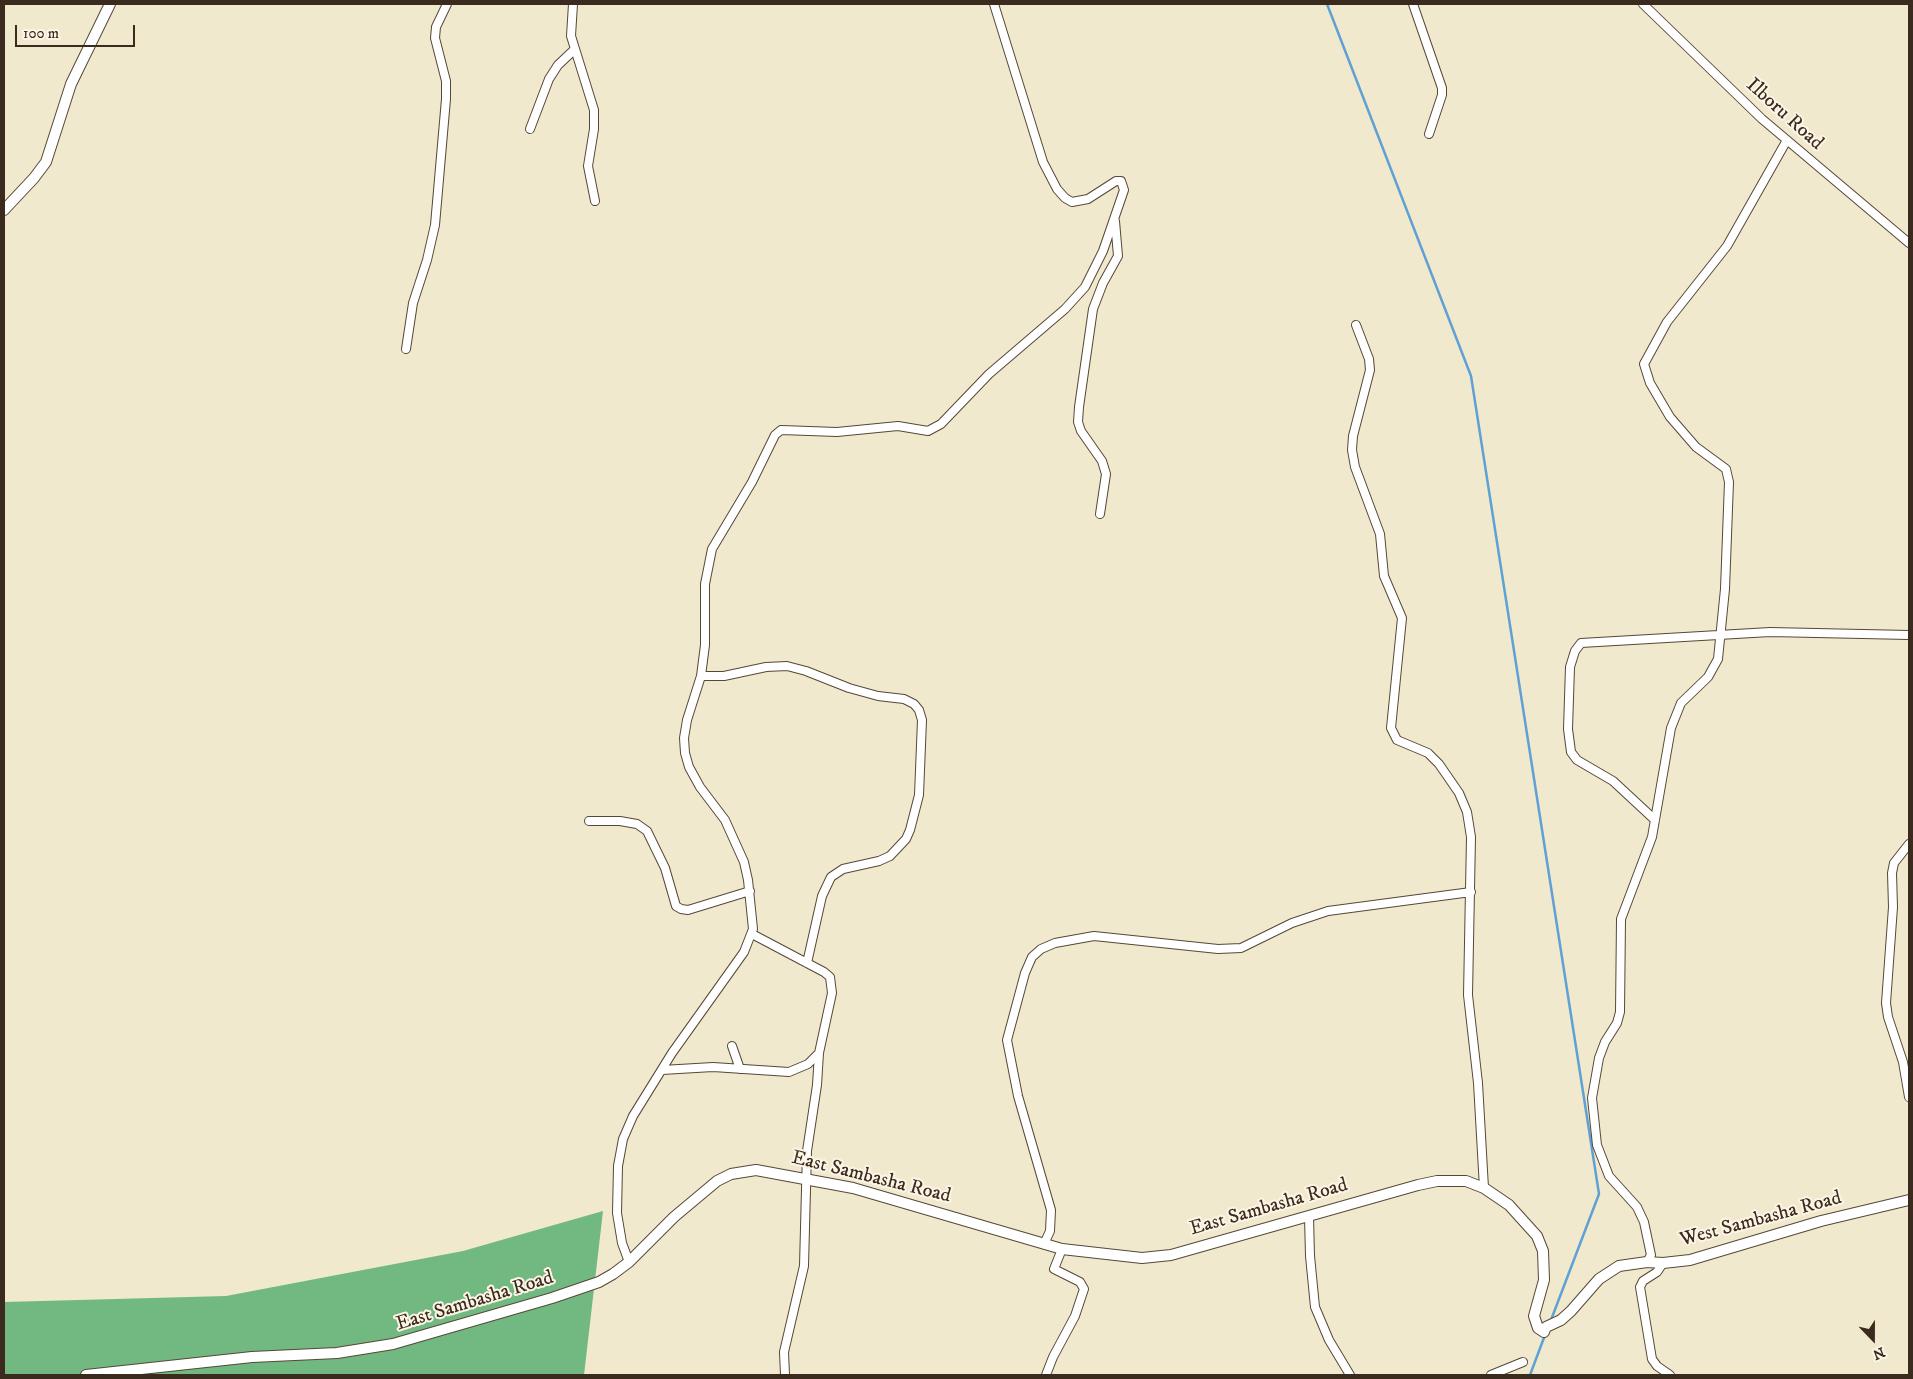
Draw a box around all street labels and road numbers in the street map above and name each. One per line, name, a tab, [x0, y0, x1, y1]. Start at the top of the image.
street label: Ilboru Road	[1740, 74, 1828, 156]
street label: East Sambasha Road	[789, 1147, 953, 1209]
street label: East Sambasha Road	[1187, 1174, 1351, 1242]
street label: West Sambasha Road	[1678, 1187, 1844, 1253]
street label: East Sambasha Road	[393, 1267, 557, 1337]

